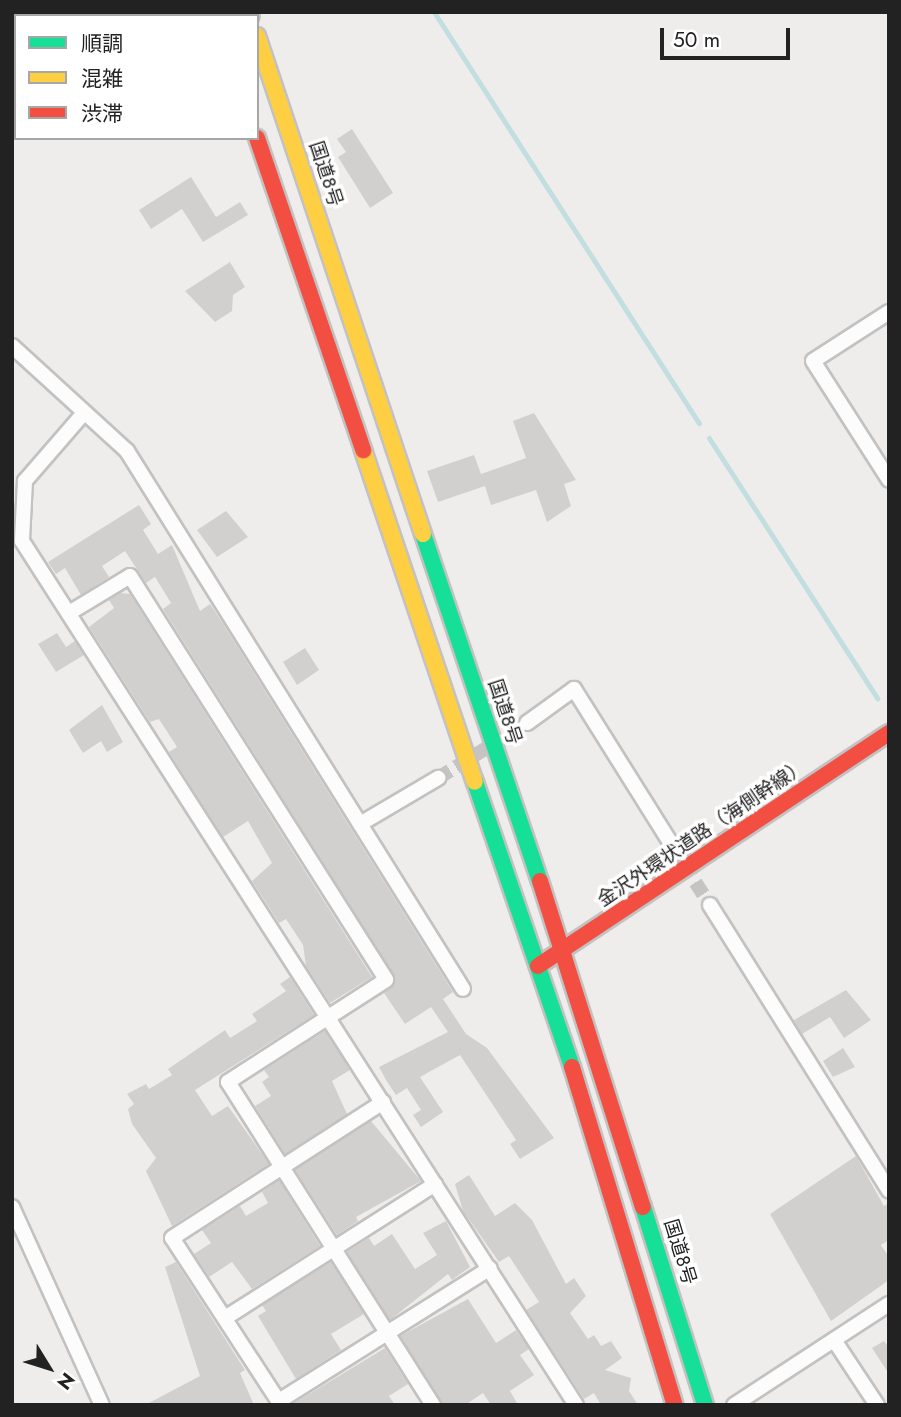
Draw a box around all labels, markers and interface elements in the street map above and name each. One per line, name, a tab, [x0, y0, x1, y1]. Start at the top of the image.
legend	[14, 14, 259, 140]
scale bar	[663, 14, 792, 58]
text: 50 m	[673, 25, 720, 55]
text: 順調	[81, 29, 123, 59]
text: 混雑	[81, 64, 123, 94]
text: 渋滞	[81, 99, 123, 129]
street label: 国道8号	[305, 138, 347, 210]
street label: 国道8号	[484, 676, 526, 748]
street label: 金沢外環状道路（海側幹線）	[593, 754, 811, 912]
street label: 国道8号	[659, 1216, 701, 1288]
north arrow	[14, 1333, 84, 1403]
text: N	[51, 1367, 81, 1395]

